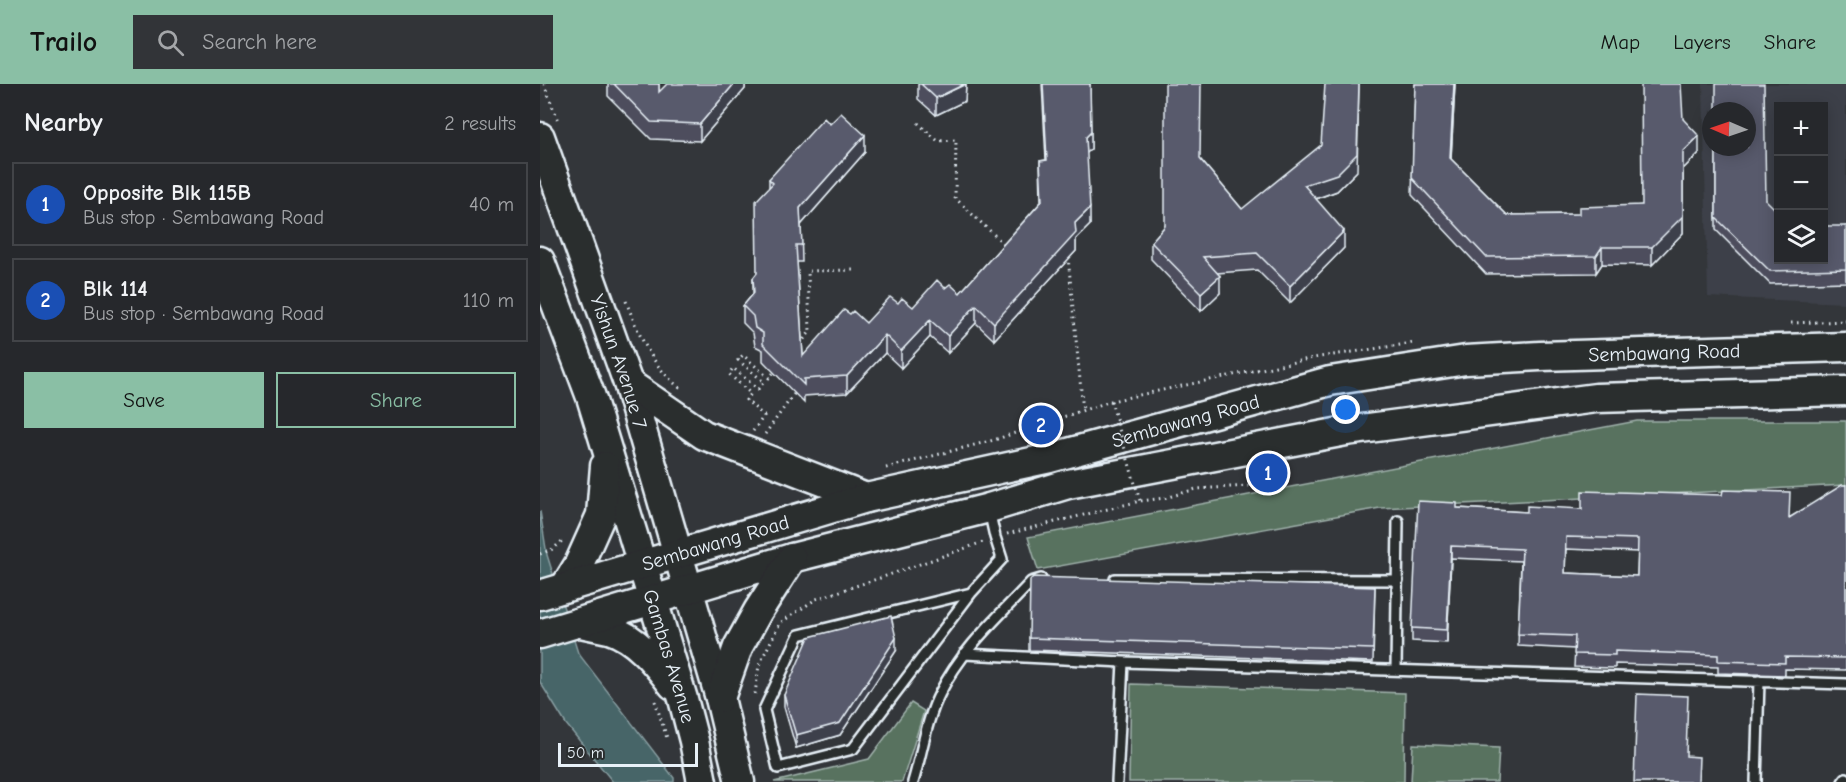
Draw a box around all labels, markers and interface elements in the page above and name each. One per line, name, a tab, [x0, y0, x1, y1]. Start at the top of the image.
search box	[133, 15, 553, 69]
text: Trailo	[30, 26, 97, 58]
icon: search	[154, 26, 187, 59]
text: Search here	[202, 29, 317, 55]
text: Map	[1601, 30, 1640, 54]
text: Layers	[1673, 30, 1731, 54]
text: Share	[1764, 30, 1816, 54]
north arrow	[1702, 102, 1756, 156]
map controls	[1774, 102, 1828, 264]
button: +	[1774, 102, 1828, 156]
text: Nearby	[24, 108, 103, 138]
text: 2 results	[444, 112, 516, 135]
button: −	[1774, 156, 1828, 210]
text: Opposite Blk 115B	[83, 180, 251, 206]
text: 1	[42, 193, 49, 216]
text: 40 m	[469, 193, 514, 216]
text: Bus stop · Sembawang Road	[83, 206, 324, 229]
button: layers	[1774, 210, 1828, 264]
text: Blk 114	[83, 276, 148, 302]
text: 2	[41, 289, 50, 312]
text: 110 m	[463, 289, 514, 312]
street label: Yishun Avenue 7	[586, 291, 652, 432]
text: Bus stop · Sembawang Road	[83, 302, 324, 325]
street label: Sembawang Road	[1588, 339, 1741, 366]
button: Save	[24, 372, 264, 428]
button: Share	[276, 372, 516, 428]
street label: Sembawang Road	[1109, 389, 1262, 452]
your location	[1331, 395, 1360, 424]
pin: 2	[1022, 402, 1060, 448]
pin: 1	[1248, 450, 1288, 496]
street label: Sembawang Road	[639, 510, 792, 576]
street label: Gambas Avenue	[639, 587, 700, 725]
scale bar	[558, 740, 698, 768]
text: 50 m	[567, 744, 604, 762]

